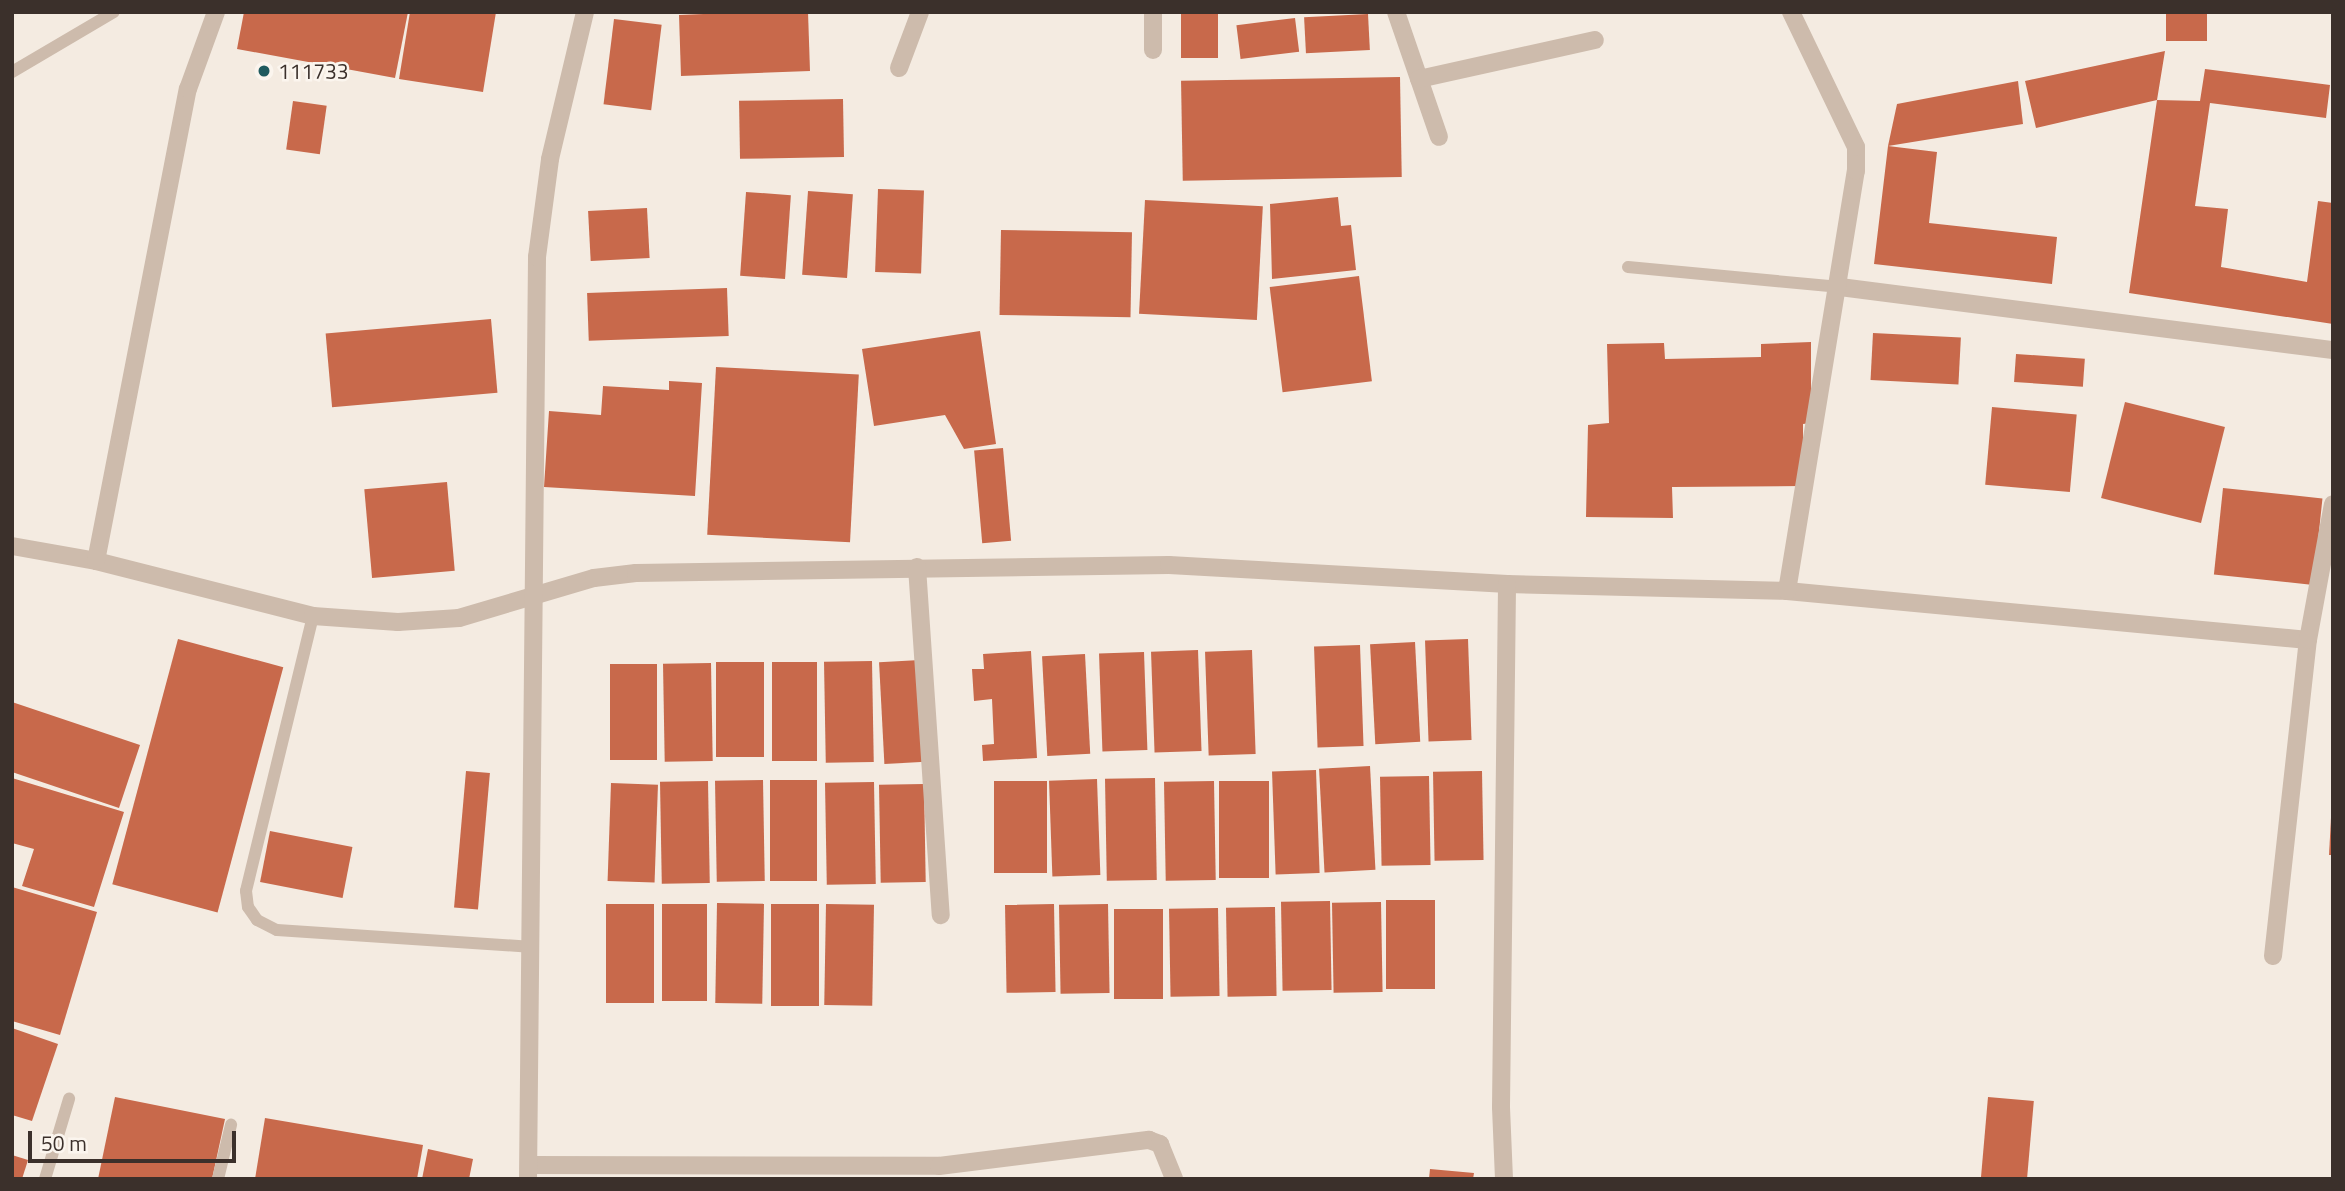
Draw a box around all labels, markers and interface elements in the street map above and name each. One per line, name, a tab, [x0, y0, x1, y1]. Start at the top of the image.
place label: 111733	[278, 58, 349, 84]
marker: 111733	[256, 63, 272, 79]
scale bar	[32, 1118, 240, 1162]
text: 50 m	[41, 1127, 87, 1159]

